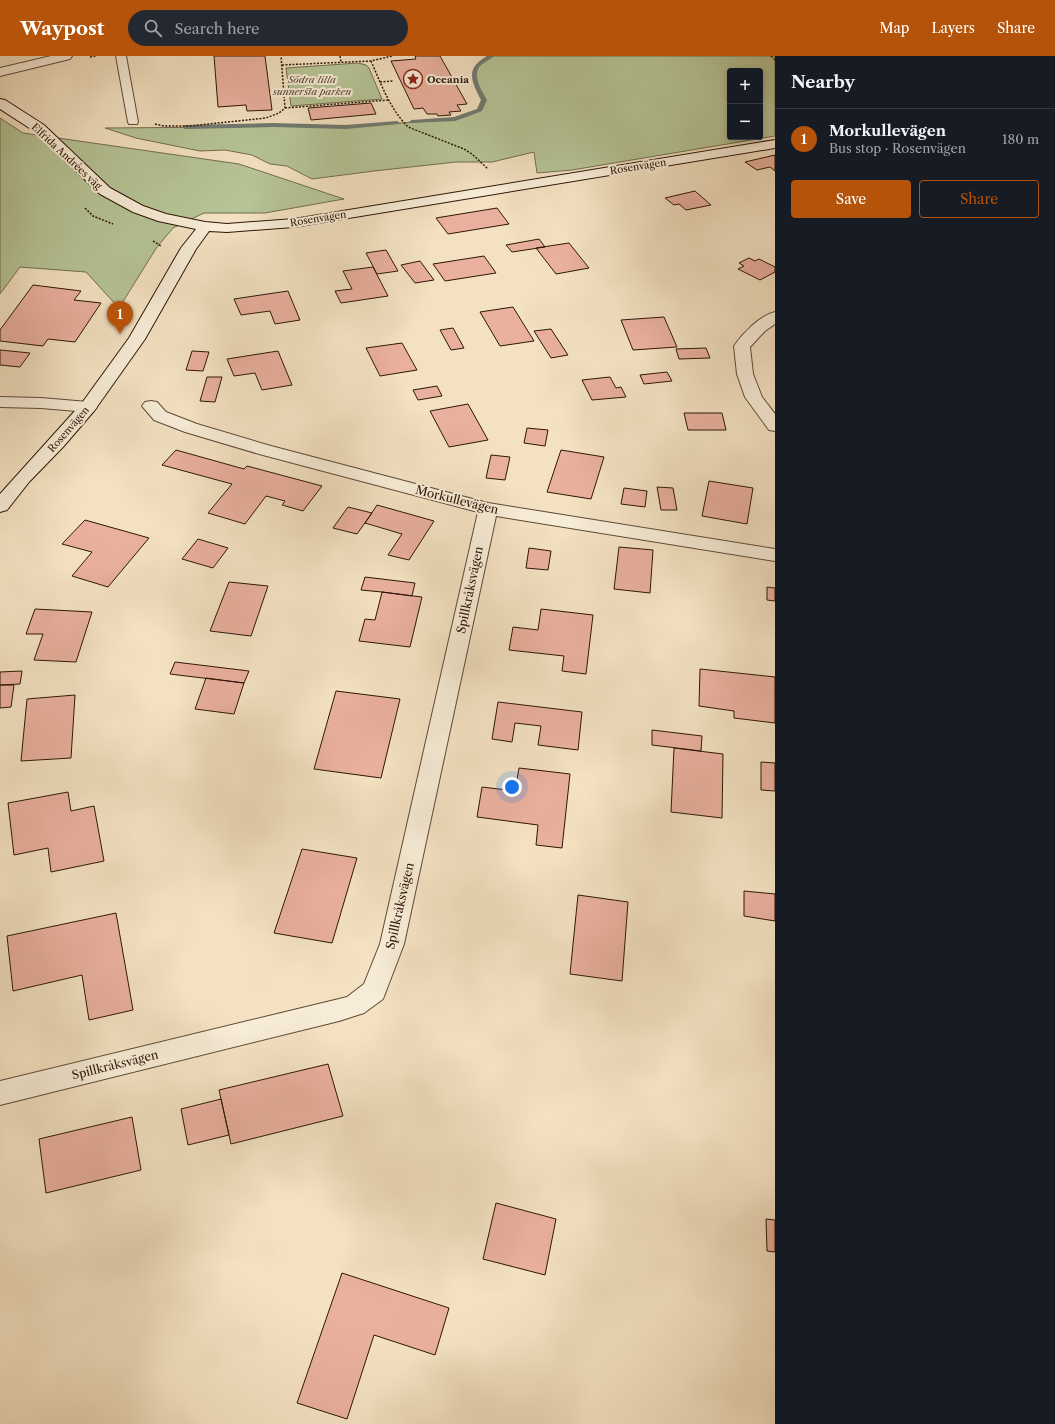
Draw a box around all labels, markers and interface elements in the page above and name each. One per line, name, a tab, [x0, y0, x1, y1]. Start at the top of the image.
search box	[128, 10, 408, 46]
text: Waypost	[20, 17, 104, 40]
icon: search	[142, 17, 164, 39]
text: Search here	[174, 19, 259, 38]
text: Map	[879, 19, 909, 37]
text: Layers	[931, 19, 975, 37]
text: Share	[997, 19, 1035, 37]
place icon: Oceania	[402, 68, 424, 90]
map controls	[727, 68, 763, 140]
button: +	[727, 68, 763, 104]
text: Nearby	[791, 72, 855, 92]
park label: Södra lilla sunnersta parken	[272, 73, 351, 98]
place label: Oceania	[427, 73, 469, 86]
button: −	[727, 104, 763, 140]
street label: Elfrida Andrées väg	[29, 120, 105, 193]
text: Morkullevägen	[829, 121, 946, 140]
text: 1	[801, 131, 807, 147]
text: 180 m	[1002, 131, 1039, 147]
text: Bus stop · Rosenvägen	[829, 140, 966, 156]
street label: Rosenvägen	[609, 156, 668, 177]
button: Save	[791, 180, 911, 218]
button: Share	[919, 180, 1039, 218]
street label: Rosenvägen	[289, 208, 348, 229]
pin: 1	[107, 301, 133, 334]
street label: Rosenvägen	[45, 403, 92, 455]
street label: Morkullevägen	[414, 482, 501, 517]
street label: Spillkråksvägen	[453, 545, 486, 635]
your location	[502, 777, 522, 797]
street label: Spillkråksvägen	[382, 861, 417, 951]
street label: Spillkråksvägen	[70, 1046, 160, 1083]

